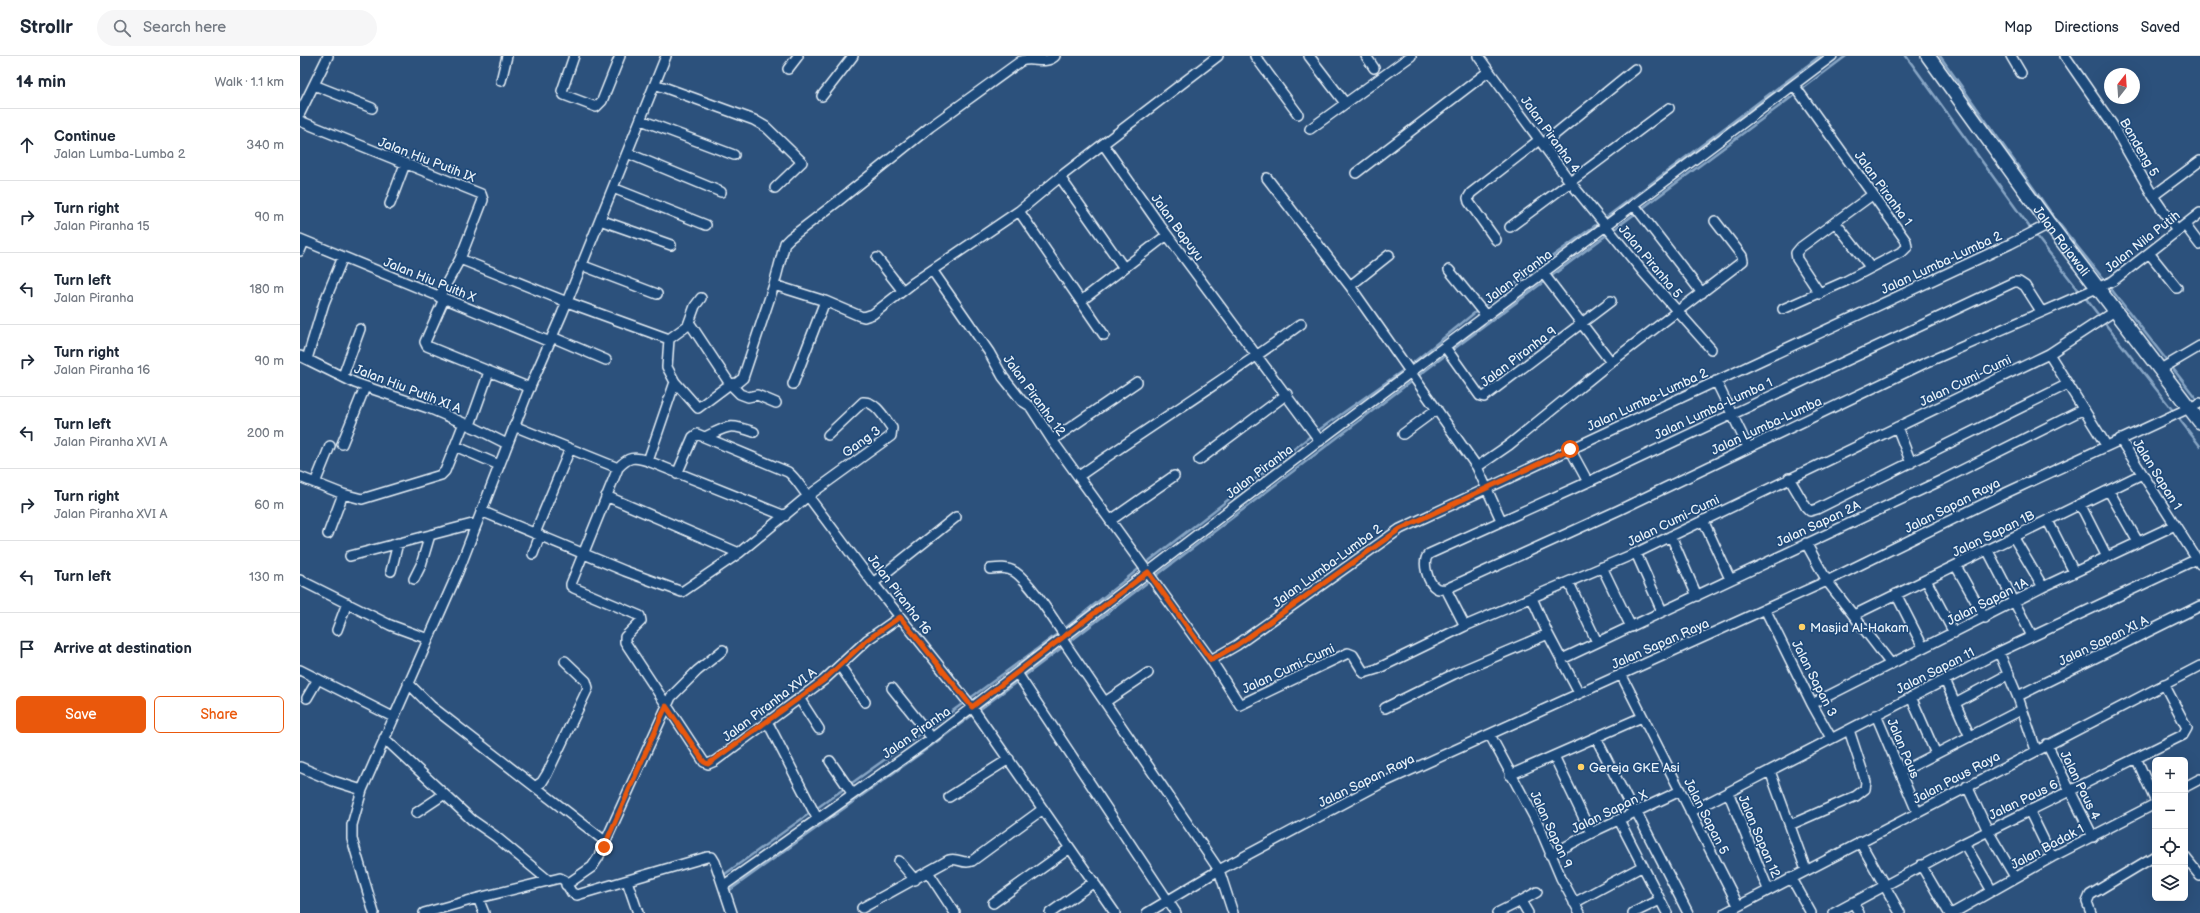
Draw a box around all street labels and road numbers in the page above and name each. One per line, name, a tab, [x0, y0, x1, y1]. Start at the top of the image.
street label: Jalan Piranha 4	[1517, 93, 1584, 176]
street label: Bandeng 5	[2116, 116, 2162, 179]
street label: Jalan Hiu Putih IX	[376, 134, 478, 186]
street label: Jalan Piranha 1	[1851, 148, 1916, 229]
street label: Jalan Bapuyu	[1148, 191, 1207, 264]
street label: Jalan Rajawali	[2029, 203, 2093, 280]
street label: Jalan Nila Putih	[2102, 207, 2183, 276]
street label: Jalan Piranha 5	[1615, 222, 1686, 302]
street label: Jalan Lumba-Lumba 2	[1879, 228, 2005, 298]
street label: Jalan Piranha	[1482, 246, 1555, 307]
street label: Jalan Hiu Puith X	[381, 254, 479, 306]
street label: Jalan Piranha 9	[1478, 323, 1560, 391]
street label: Jalan Piranha 12	[1000, 352, 1069, 439]
street label: Jalan Cumi-Cumi	[1917, 352, 2014, 410]
street label: Jalan Hiu Putih XI A	[352, 361, 463, 417]
street label: Jalan Lumba-Lumba 2	[1585, 365, 1711, 435]
street label: Jalan Lumba-Lumba 1	[1651, 374, 1775, 442]
street label: Jalan Lumba-Lumba	[1708, 393, 1824, 457]
street label: Gang 3	[839, 423, 884, 461]
street label: Jalan Sapan 1	[2129, 436, 2185, 513]
street label: Jalan Piranha	[1223, 441, 1296, 502]
street label: Jalan Sapan Raya	[1902, 475, 2003, 537]
street label: Jalan Cumi-Cumi	[1625, 492, 1722, 550]
street label: Jalan Sapan 2A	[1774, 497, 1863, 550]
street label: Jalan Sapan 1B	[1950, 507, 2037, 561]
street label: Jalan Lumba-Lumba 2	[1270, 521, 1386, 611]
street label: Jalan Piranha 16	[864, 551, 935, 638]
street label: Jalan Sapan 1A	[1944, 575, 2031, 629]
street label: Jalan Sapan XI A	[2056, 612, 2151, 669]
street label: Jalan Sapan Raya	[1609, 615, 1712, 673]
street label: Jalan Sapan 3	[1788, 638, 1840, 719]
street label: Jalan Cumi-Cumi	[1240, 640, 1337, 697]
street label: Jalan Sapan 11	[1894, 644, 1977, 697]
street label: Jalan Piranha XVI A	[720, 664, 820, 745]
street label: Jalan Piranha	[879, 703, 954, 762]
street label: Jalan Paus	[1883, 716, 1923, 781]
street label: Jalan Paus Raya	[1910, 748, 2003, 808]
street label: Jalan Paus 4	[2056, 748, 2104, 823]
street label: Jalan Sapan Raya	[1316, 751, 1417, 811]
street label: Jalan Sapan 5	[1680, 776, 1732, 857]
street label: Jalan Paus 6	[1986, 776, 2061, 824]
street label: Jalan Sapan X	[1569, 786, 1650, 837]
street label: Jalan Sapan 9	[1526, 788, 1576, 870]
street label: Jalan Sapan 12	[1734, 793, 1784, 880]
street label: Jalan Badak 1	[2008, 821, 2087, 873]

